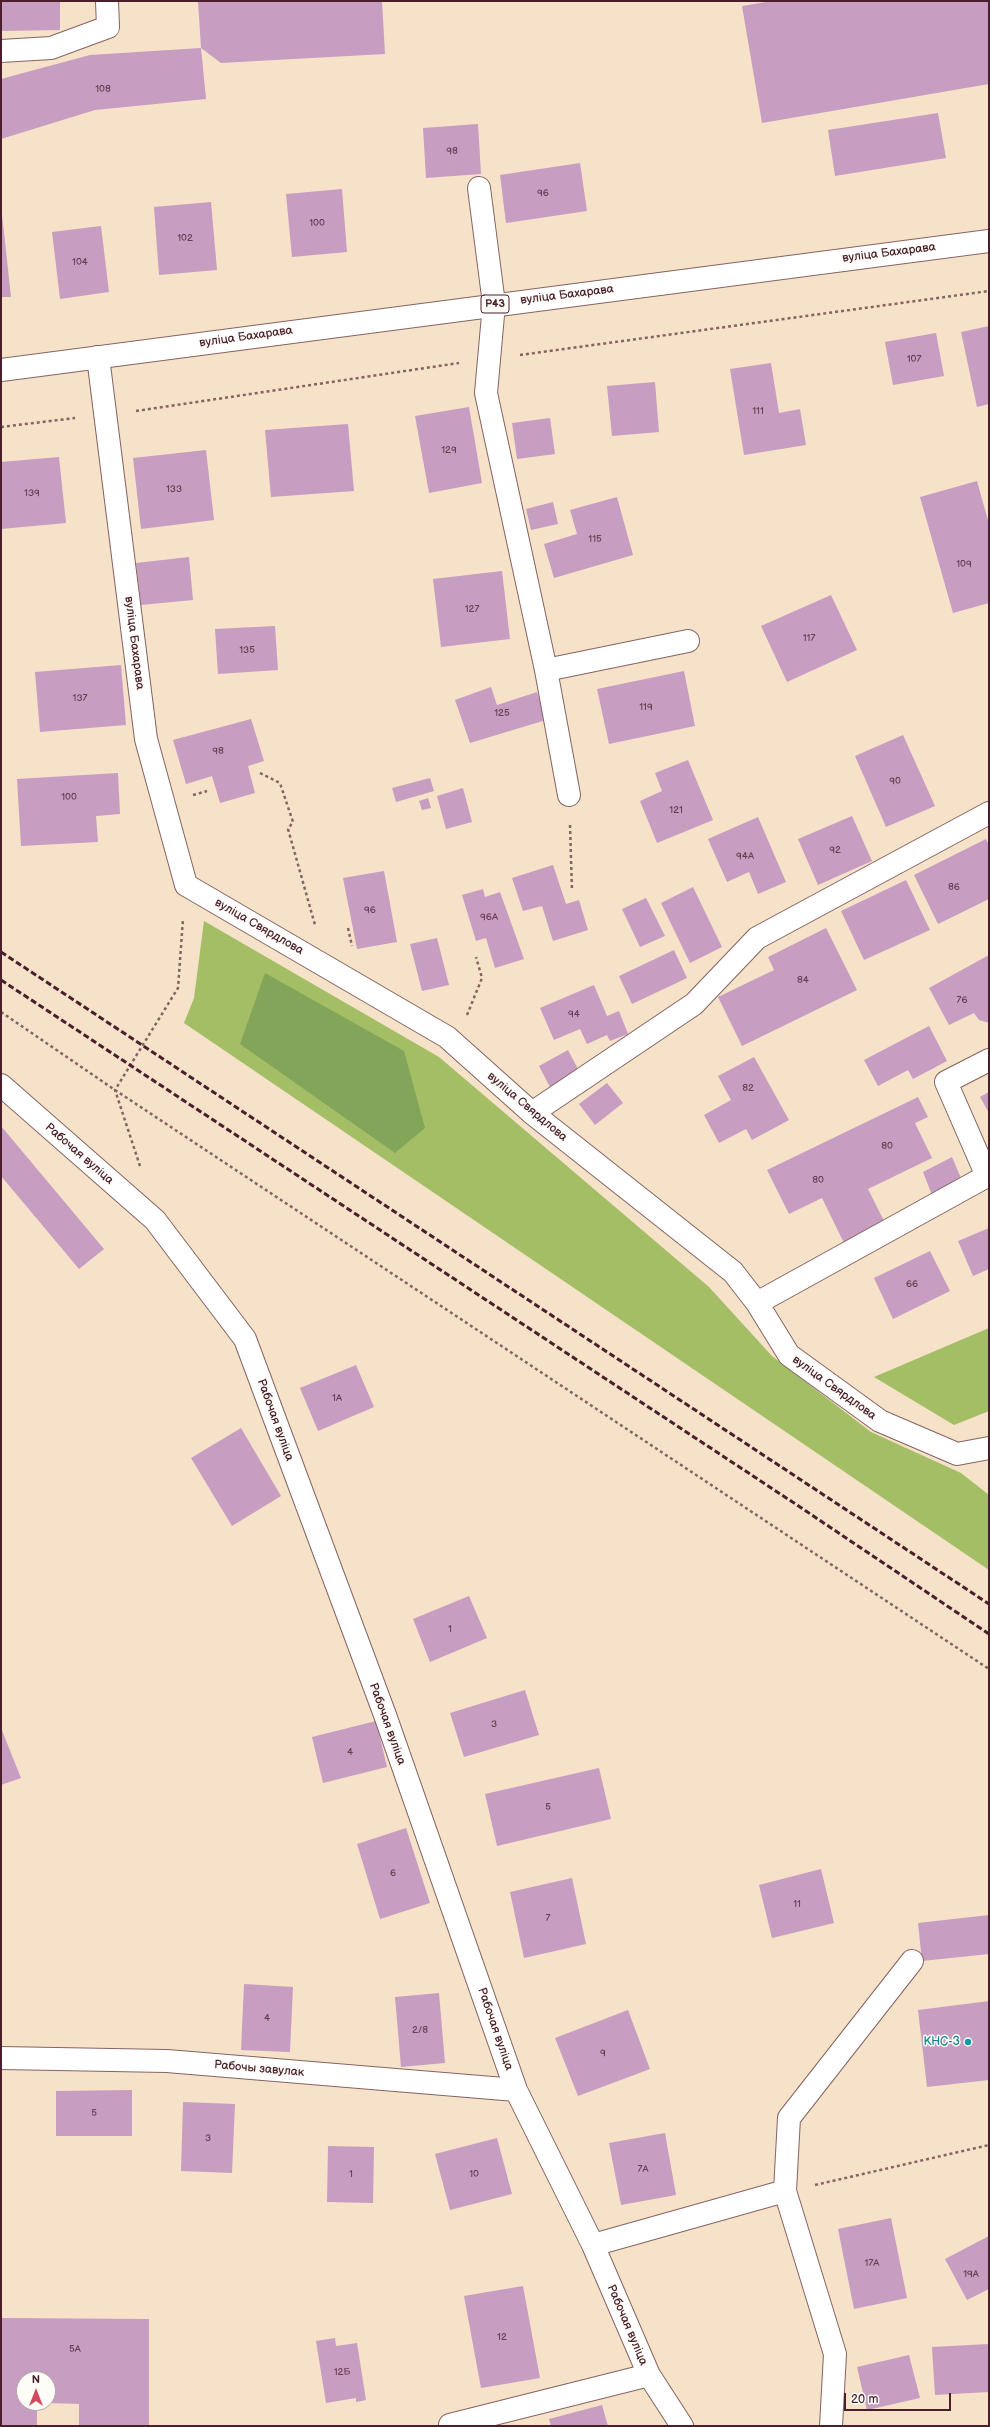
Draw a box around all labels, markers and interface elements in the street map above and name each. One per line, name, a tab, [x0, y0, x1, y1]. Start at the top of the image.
house number: 108	[95, 83, 111, 95]
house number: 98	[446, 145, 458, 157]
house number: 96	[537, 187, 549, 199]
house number: 100	[309, 217, 325, 229]
house number: 102	[177, 232, 193, 244]
street label: вуліца Бахарава	[841, 240, 937, 266]
house number: 104	[72, 256, 88, 268]
street label: вуліца Бахарава	[519, 282, 615, 308]
road number: Р43	[481, 295, 509, 313]
street label: вуліца Бахарава	[198, 323, 294, 351]
house number: 107	[907, 353, 921, 365]
house number: 111	[752, 405, 764, 417]
house number: 129	[441, 444, 457, 456]
house number: 133	[166, 483, 182, 495]
house number: 139	[24, 487, 40, 499]
house number: 115	[588, 533, 602, 545]
house number: 109	[956, 558, 972, 570]
street label: вуліца Бахарава	[121, 595, 147, 691]
house number: 127	[465, 603, 479, 615]
house number: 117	[803, 632, 815, 644]
house number: 135	[239, 644, 255, 656]
house number: 137	[73, 692, 87, 704]
house number: 119	[639, 701, 653, 713]
house number: 125	[494, 707, 510, 719]
house number: 98	[212, 745, 224, 757]
house number: 90	[889, 775, 901, 787]
house number: 100	[61, 791, 77, 803]
house number: 121	[669, 804, 683, 816]
house number: 92	[829, 844, 841, 856]
house number: 94А	[736, 850, 754, 862]
house number: 86	[948, 881, 960, 893]
street label: вуліца Свярдлова	[212, 896, 306, 958]
house number: 96	[364, 904, 376, 916]
house number: 96А	[480, 911, 498, 923]
house number: 84	[797, 974, 809, 986]
house number: 76	[956, 994, 968, 1006]
house number: 94	[568, 1008, 580, 1020]
street label: вуліца Свярдлова	[484, 1069, 570, 1145]
house number: 82	[742, 1082, 754, 1094]
street label: Рабочая вуліца	[42, 1120, 116, 1188]
house number: 80	[881, 1140, 893, 1152]
house number: 80	[812, 1174, 824, 1186]
house number: 66	[906, 1278, 918, 1290]
street label: вуліца Свярдлова	[789, 1353, 879, 1423]
street label: Рабочая вуліца	[253, 1377, 297, 1463]
house number: 1А	[332, 1392, 342, 1404]
house number: 1	[448, 1623, 452, 1635]
street label: Рабочая вуліца	[365, 1681, 409, 1767]
house number: 3	[491, 1718, 497, 1730]
house number: 4	[347, 1746, 353, 1758]
house number: 5	[545, 1801, 551, 1813]
house number: 6	[390, 1867, 396, 1879]
house number: 11	[793, 1898, 801, 1910]
house number: 7	[546, 1912, 550, 1924]
street label: Рабочая вуліца	[474, 1986, 516, 2072]
house number: 4	[264, 2012, 270, 2024]
house number: 2/8	[412, 2024, 428, 2036]
place label: КНС-3	[923, 2035, 960, 2049]
marker: КНС-3	[963, 2037, 973, 2047]
house number: 9	[600, 2047, 606, 2059]
street label: Рабочы завулак	[213, 2058, 305, 2080]
house number: 5	[91, 2107, 97, 2119]
house number: 3	[205, 2132, 211, 2144]
house number: 7А	[638, 2163, 648, 2175]
house number: 1	[349, 2168, 353, 2180]
house number: 10	[469, 2168, 479, 2180]
house number: 17А	[865, 2257, 879, 2269]
house number: 19А	[963, 2268, 979, 2280]
street label: Рабочая вуліца	[603, 2282, 651, 2368]
house number: 12	[497, 2331, 507, 2343]
house number: 5А	[69, 2343, 81, 2355]
house number: 12Б	[334, 2366, 350, 2378]
north arrow	[16, 2371, 56, 2411]
text: N	[32, 2373, 40, 2386]
scale bar	[846, 2385, 953, 2411]
text: 20 m	[851, 2392, 878, 2407]

